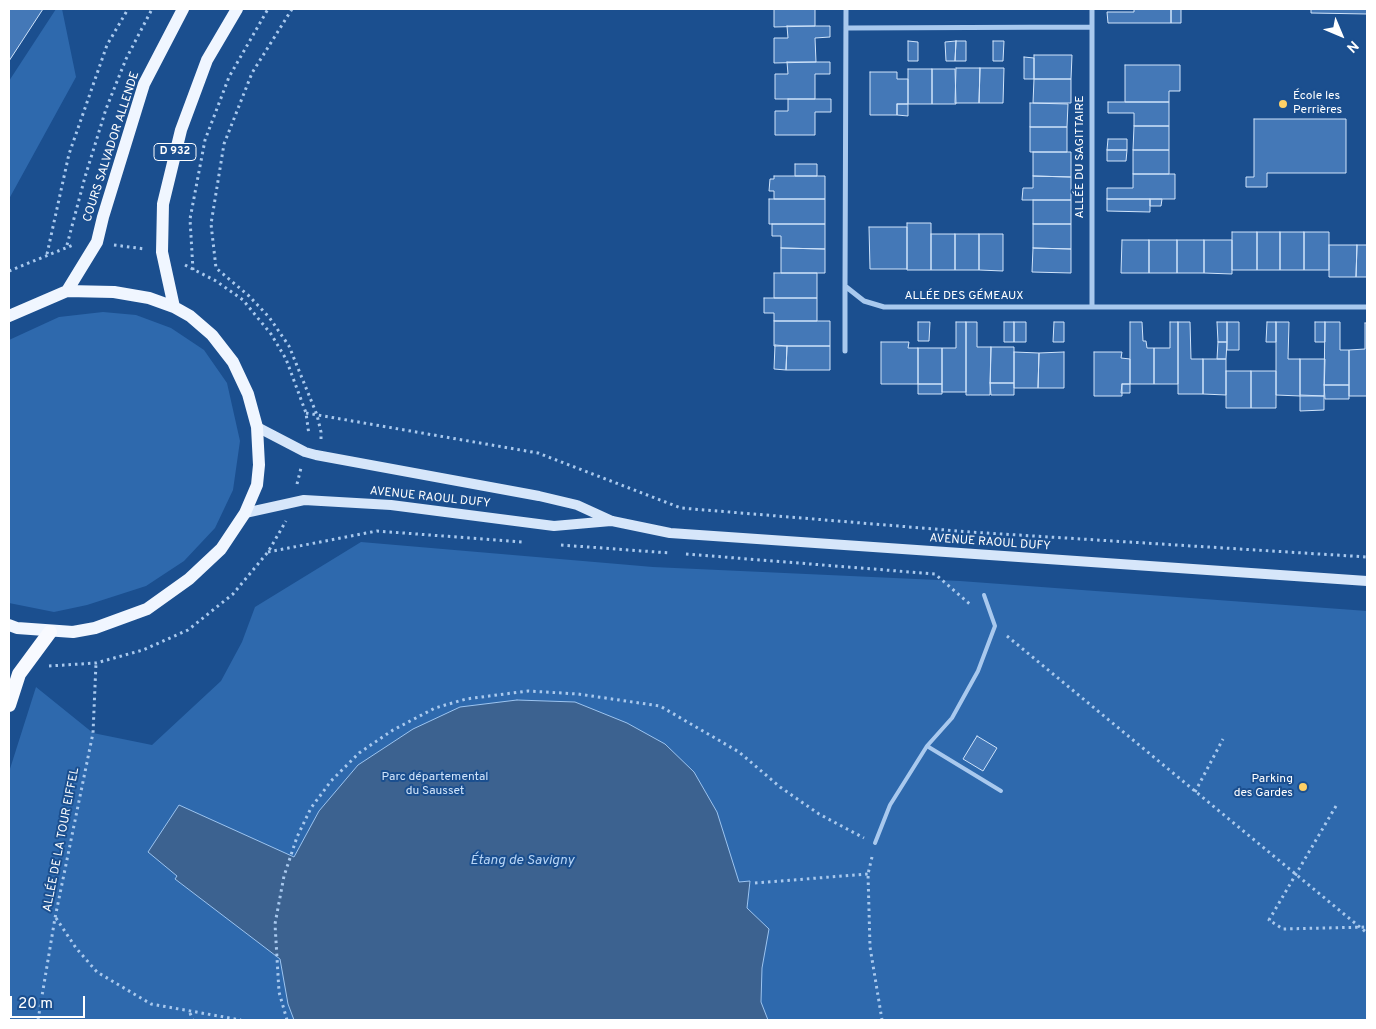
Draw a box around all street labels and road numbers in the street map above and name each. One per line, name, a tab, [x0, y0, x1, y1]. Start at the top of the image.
street label: COURS SALVADOR ALLENDE	[81, 70, 143, 224]
street label: ALLÉE DU SAGITTAIRE	[1074, 96, 1088, 218]
road number: D 932	[154, 144, 196, 160]
street label: ALLÉE DES GÉMEAUX	[905, 290, 1023, 304]
street label: AVENUE RAOUL DUFY	[369, 484, 491, 512]
street label: AVENUE RAOUL DUFY	[929, 532, 1051, 554]
street label: ALLÉE DE LA TOUR EIFFEL	[41, 767, 83, 913]

